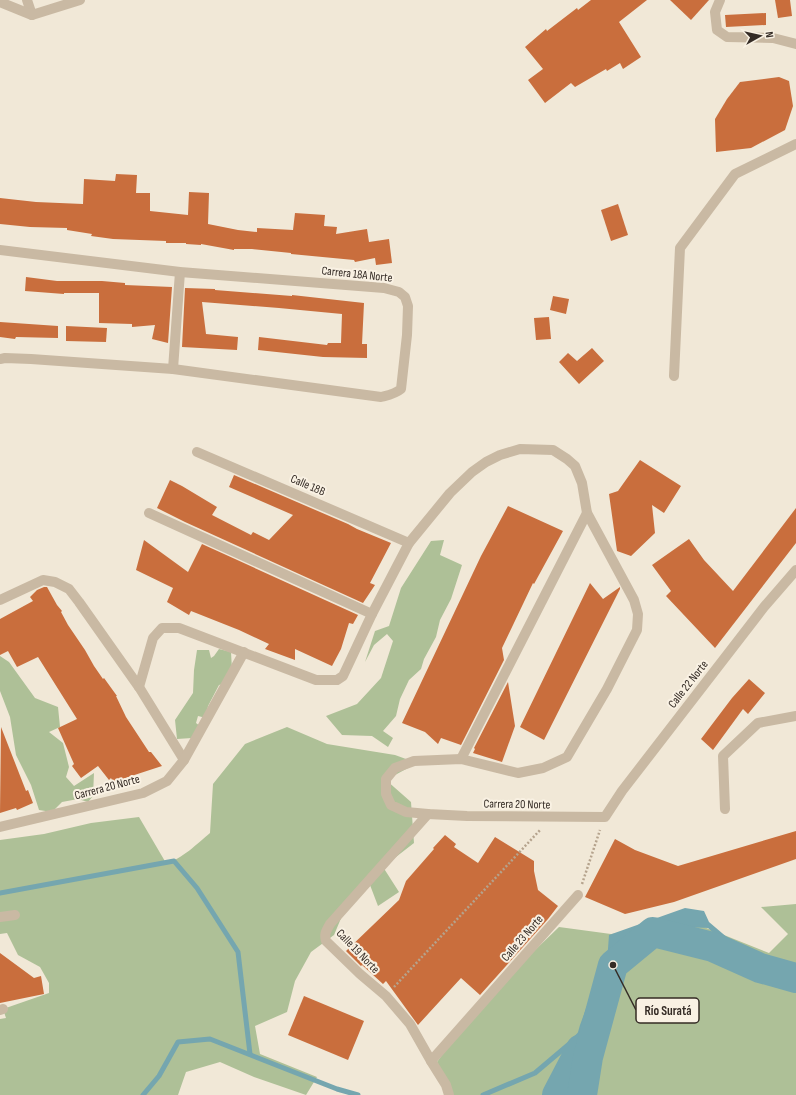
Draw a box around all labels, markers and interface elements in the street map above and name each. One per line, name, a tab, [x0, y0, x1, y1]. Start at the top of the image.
north arrow	[740, 16, 780, 56]
text: N	[763, 31, 776, 39]
street label: Carrera 18A Norte	[321, 263, 393, 286]
street label: Calle 18B	[288, 471, 327, 499]
street label: Calle 22 Norte	[665, 657, 712, 711]
street label: Carrera 20 Norte	[73, 772, 142, 803]
street label: Carrera 20 Norte	[483, 796, 551, 813]
street label: Calle 23 Norte	[498, 912, 547, 965]
street label: Calle 19 Norte	[333, 926, 383, 977]
callout: Río Suratá	[636, 998, 699, 1023]
text: Río Suratá	[644, 1003, 692, 1019]

